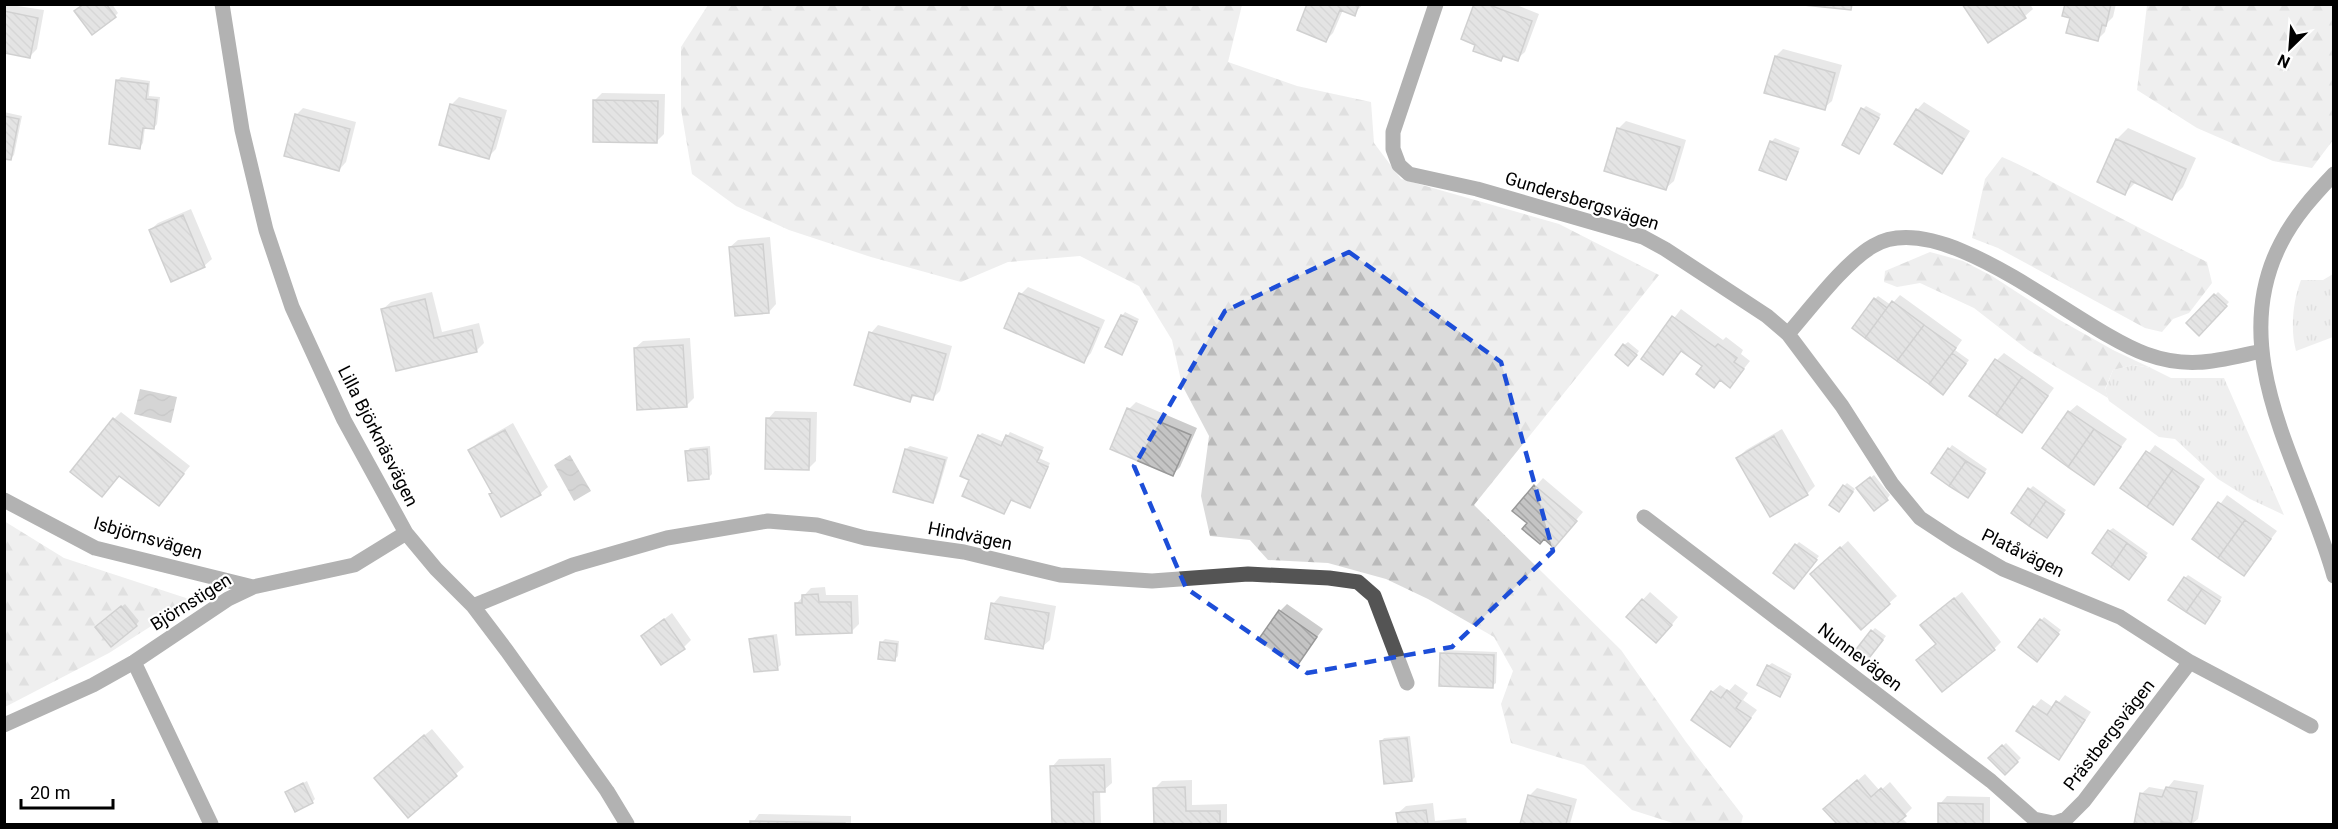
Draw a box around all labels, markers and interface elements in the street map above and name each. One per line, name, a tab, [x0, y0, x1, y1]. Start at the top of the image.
north arrow	[2260, 18, 2320, 78]
text: N	[2275, 50, 2293, 72]
street label: Gundersbergsvägen	[1502, 167, 1662, 234]
street label: Lilla Björknäsvägen	[334, 362, 423, 510]
street label: Isbjörnsvägen	[91, 512, 205, 563]
street label: Hindvägen	[926, 517, 1014, 554]
street label: Platåvägen	[1979, 524, 2068, 582]
street label: Björnstigen	[147, 569, 235, 635]
street label: Nunnevägen	[1814, 618, 1907, 695]
street label: Prästbergsvägen	[2059, 675, 2158, 794]
scale bar	[21, 772, 112, 810]
text: 20 m	[30, 782, 70, 803]

